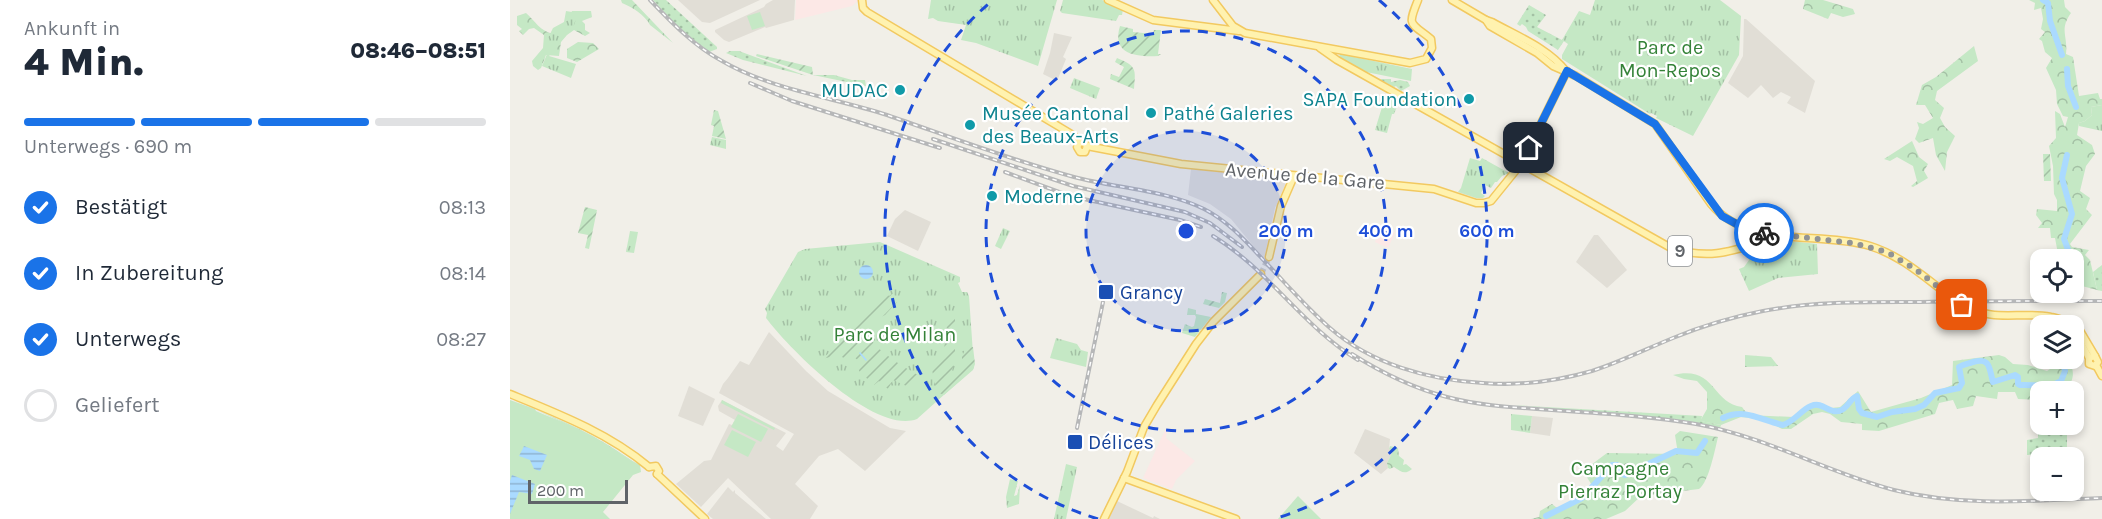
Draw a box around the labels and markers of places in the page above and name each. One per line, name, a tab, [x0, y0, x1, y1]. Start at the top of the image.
place label: MUDAC	[821, 79, 888, 102]
marker: MUDAC	[893, 83, 907, 97]
place label: SAPA Foundation	[1303, 88, 1457, 111]
marker: SAPA Foundation	[1462, 92, 1476, 106]
place label: Musée Cantonal des Beaux-Arts	[982, 102, 1129, 148]
place label: Pathé Galeries	[1163, 102, 1293, 125]
marker: Pathé Galeries	[1144, 106, 1158, 120]
marker: Musée Cantonal des Beaux-Arts	[963, 118, 977, 132]
pin	[1503, 122, 1554, 173]
place label: Moderne	[1004, 185, 1084, 208]
marker: Moderne	[985, 189, 999, 203]
centre of rings	[1176, 221, 1196, 241]
pin	[1936, 279, 1987, 330]
place label: Grancy	[1120, 281, 1183, 304]
marker: Grancy	[1097, 283, 1115, 301]
place label: Délices	[1088, 431, 1154, 454]
marker: Délices	[1066, 433, 1084, 451]

